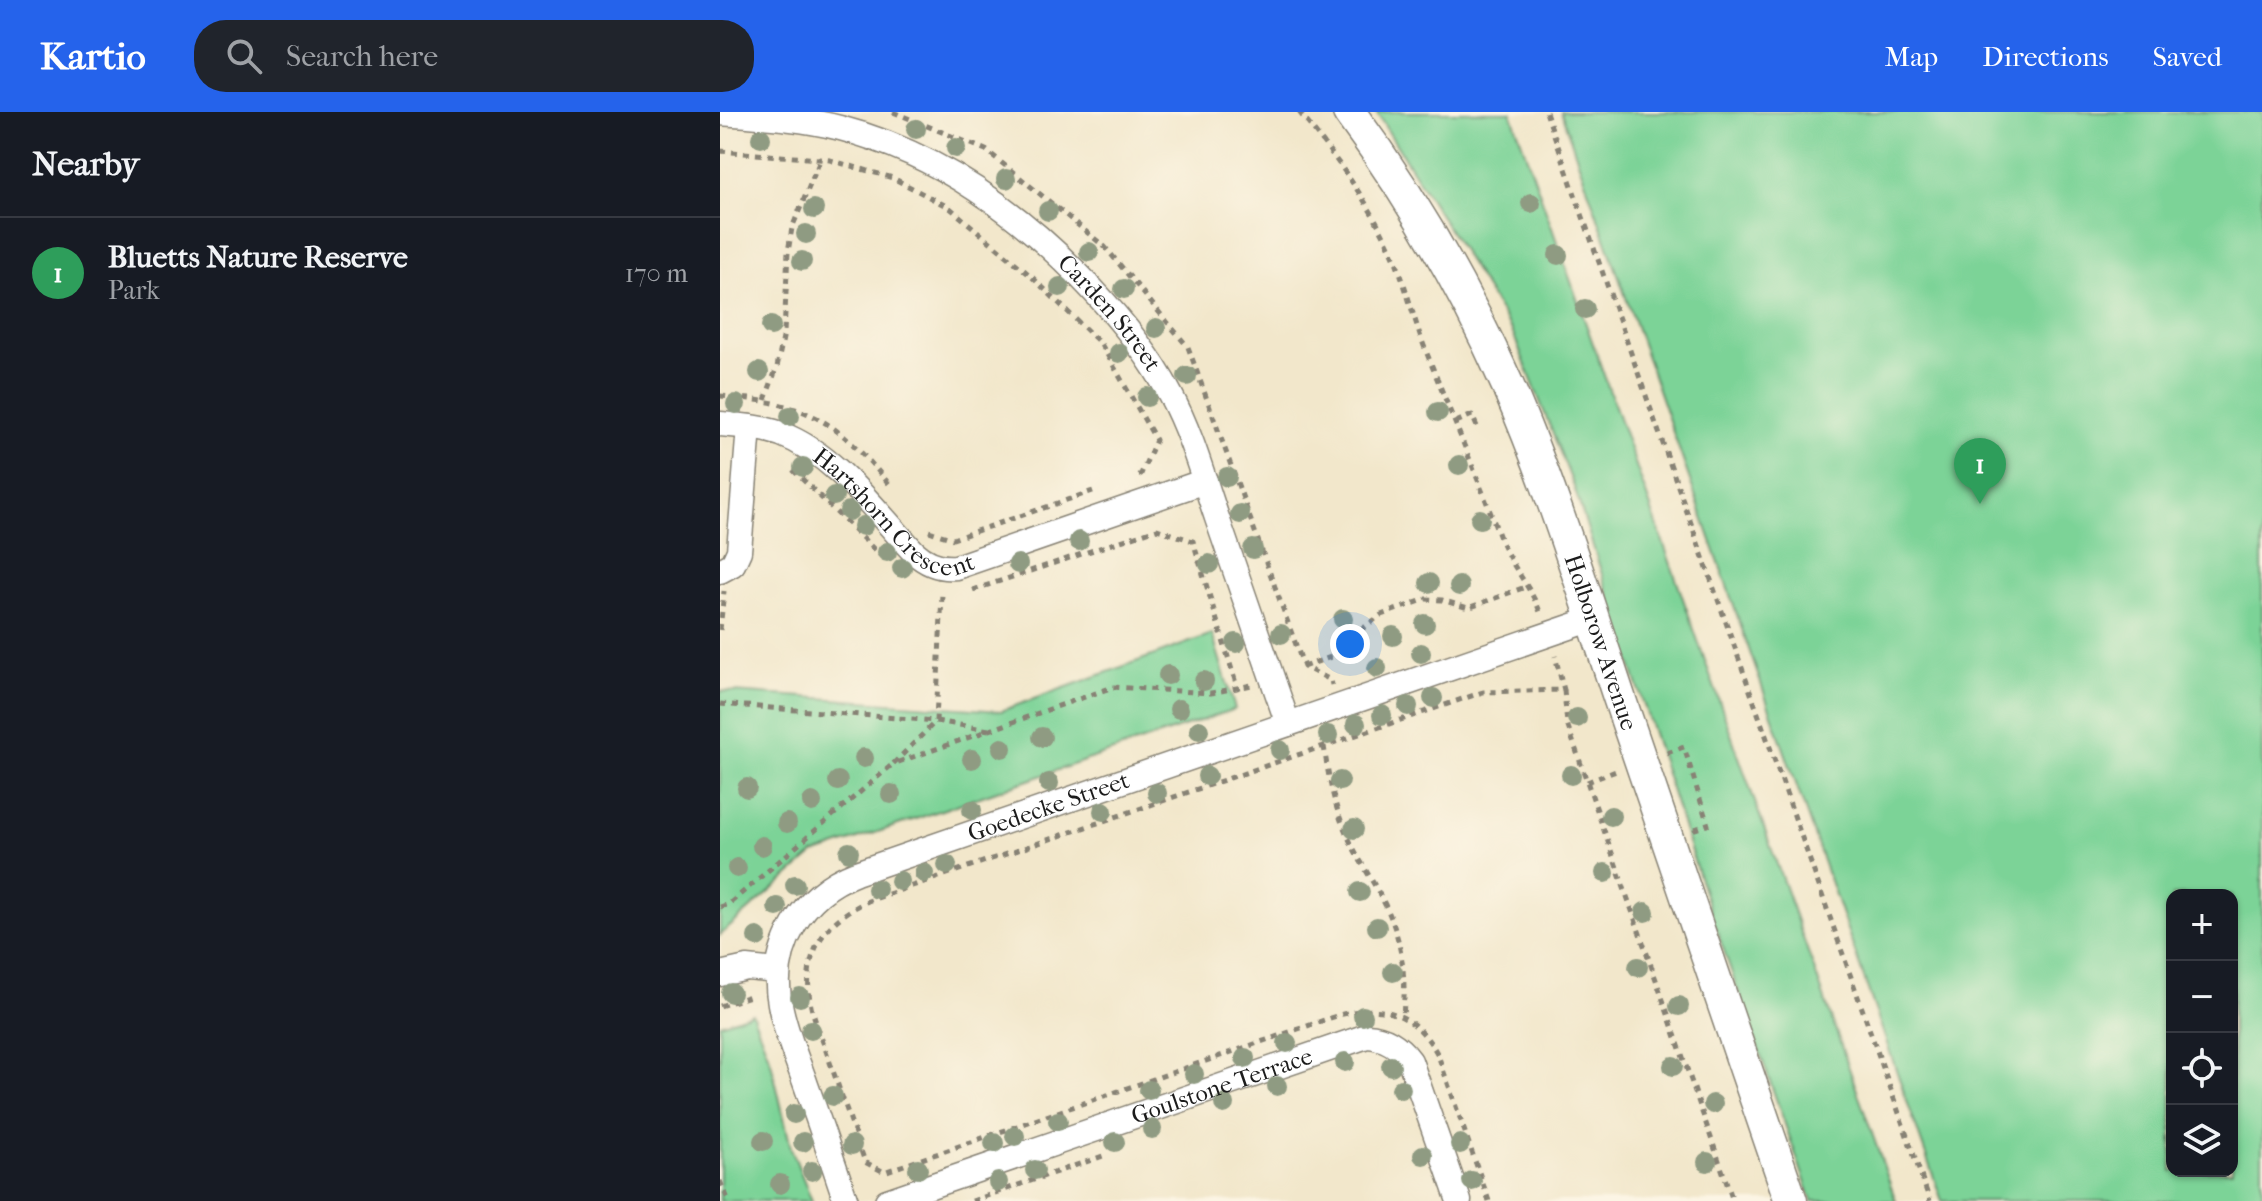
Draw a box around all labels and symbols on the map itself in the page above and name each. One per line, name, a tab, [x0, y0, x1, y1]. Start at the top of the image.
street label: Carden Street	[1052, 249, 1167, 377]
pin: 1	[1954, 438, 2006, 504]
street label: Hartshorn Crescent	[808, 442, 978, 582]
street label: Holborow Avenue	[1559, 550, 1643, 734]
your location	[1330, 624, 1370, 664]
street label: Goedecke Street	[964, 766, 1133, 847]
street label: Goulstone Terrace	[1128, 1042, 1316, 1130]

